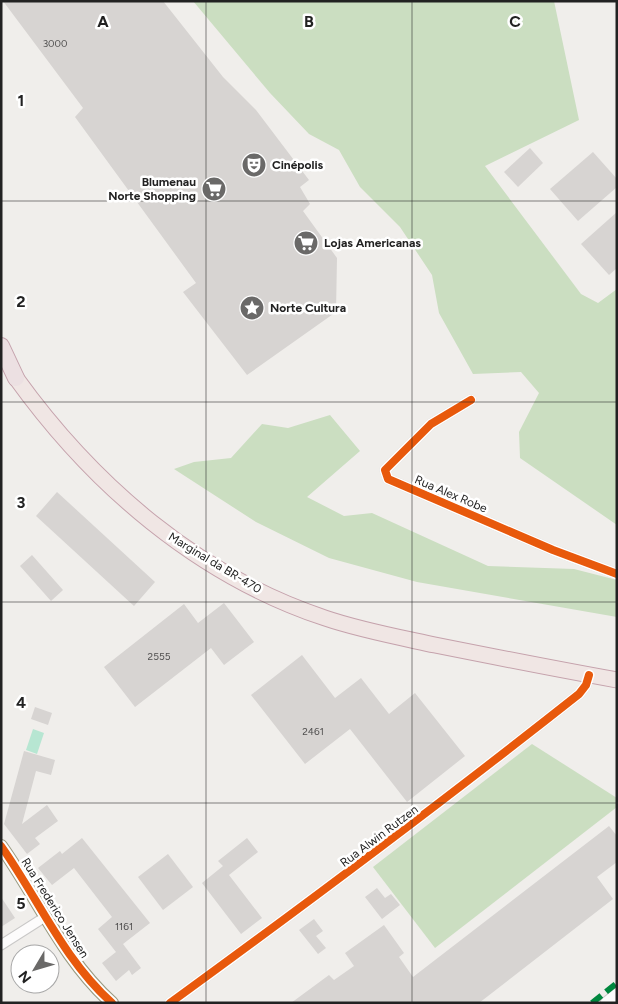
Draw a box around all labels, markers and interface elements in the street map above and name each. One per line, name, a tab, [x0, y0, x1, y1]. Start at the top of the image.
text: A	[97, 12, 109, 31]
text: B	[304, 12, 314, 31]
text: C	[509, 12, 521, 31]
house number: 3000	[43, 37, 67, 50]
text: 1	[18, 91, 24, 110]
theatre icon: Cinépolis	[241, 152, 267, 178]
place label: Cinépolis	[272, 158, 324, 172]
place label: Blumenau Norte Shopping	[108, 175, 196, 203]
supermarket icon: Blumenau Norte Shopping	[201, 176, 227, 202]
supermarket icon: Lojas Americanas	[293, 230, 319, 256]
place label: Lojas Americanas	[324, 236, 421, 250]
text: 2	[16, 292, 26, 311]
place icon: Norte Cultura	[239, 295, 265, 321]
place label: Norte Cultura	[270, 301, 346, 315]
street label: Rua Alex Robe	[413, 472, 490, 516]
text: 3	[17, 493, 26, 512]
street label: Marginal da BR-470	[166, 530, 264, 596]
house number: 2555	[148, 650, 171, 663]
text: 4	[16, 693, 26, 712]
house number: 2461	[302, 725, 324, 738]
street label: Rua Alwin Rutzen	[337, 802, 421, 870]
street label: Rua Frederico Jensen	[18, 855, 92, 961]
text: 5	[16, 894, 26, 913]
house number: 1161	[115, 920, 133, 933]
north arrow	[10, 944, 60, 994]
text: N	[15, 967, 35, 986]

